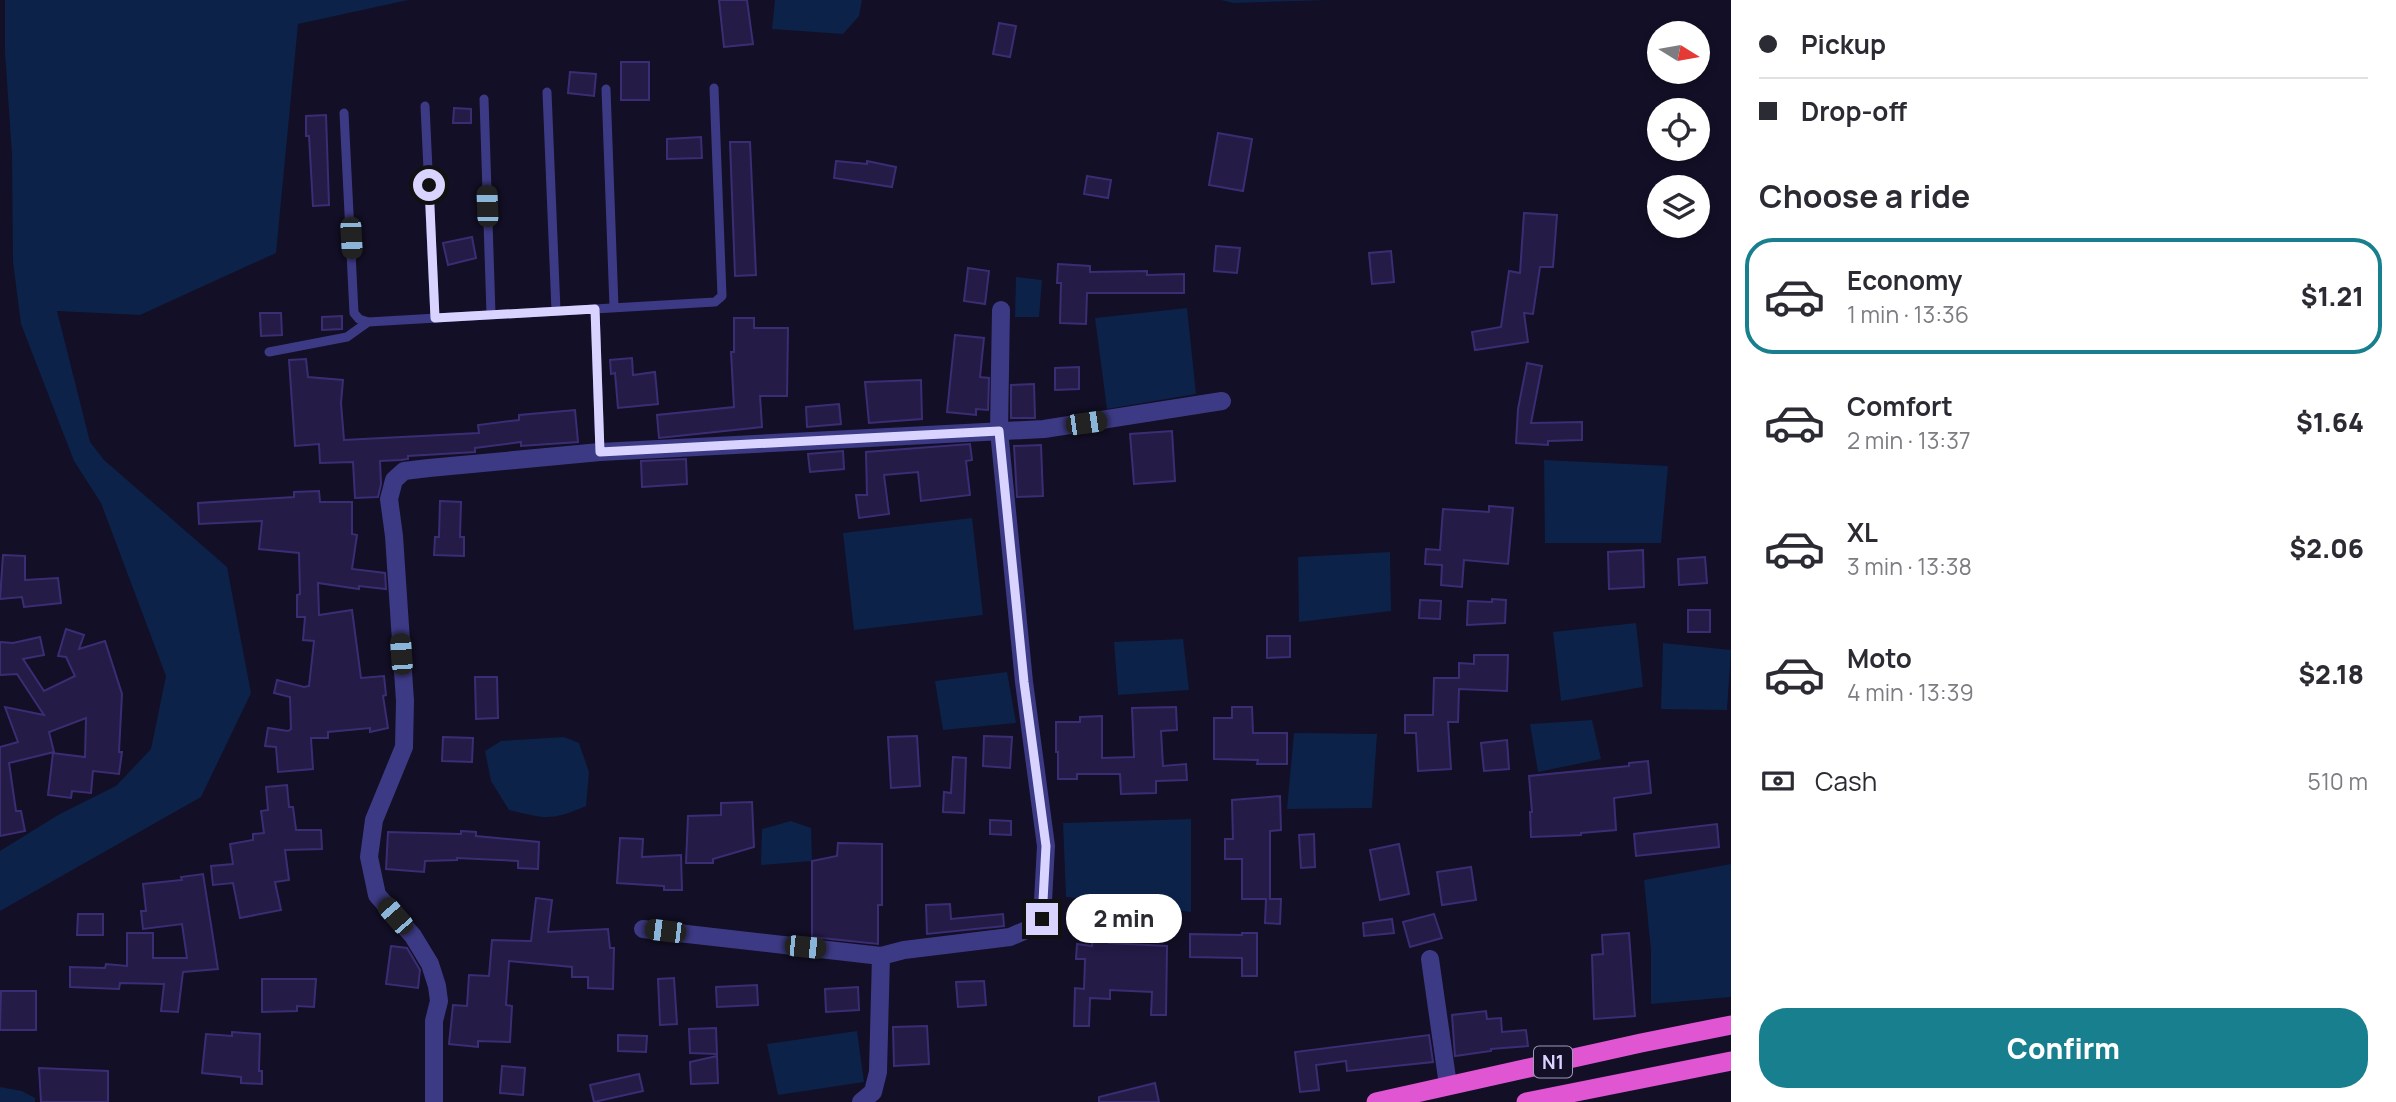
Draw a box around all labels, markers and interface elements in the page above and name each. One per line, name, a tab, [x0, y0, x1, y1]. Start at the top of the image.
north arrow	[1647, 21, 1710, 84]
map controls	[1647, 21, 1710, 238]
text: Pickup	[1801, 26, 1886, 62]
text: Drop-off	[1801, 93, 1907, 129]
button: locate	[1647, 98, 1710, 161]
route start	[413, 169, 445, 201]
text: Choose a ride	[1759, 174, 1970, 218]
button: layers	[1647, 175, 1710, 238]
car	[476, 185, 499, 227]
car	[340, 216, 363, 260]
text: Economy	[1847, 262, 1962, 298]
icon: car	[1763, 265, 1826, 328]
text: $1.21	[2301, 278, 2364, 314]
text: 1 min · 13:36	[1847, 298, 1969, 330]
text: Comfort	[1847, 388, 1953, 424]
icon: car	[1763, 391, 1826, 454]
text: $1.64	[2296, 404, 2364, 440]
car	[1064, 410, 1109, 436]
text: 2 min · 13:37	[1847, 424, 1971, 456]
text: XL	[1847, 514, 1878, 550]
icon: car	[1763, 517, 1826, 580]
text: $2.06	[2290, 530, 2364, 566]
text: 3 min · 13:38	[1847, 550, 1972, 582]
car	[390, 632, 413, 676]
text: Moto	[1847, 640, 1912, 676]
icon: car	[1763, 643, 1826, 706]
text: $2.18	[2298, 656, 2364, 692]
text: 4 min · 13:39	[1847, 676, 1974, 708]
icon: cash	[1759, 762, 1797, 800]
text: Cash	[1815, 763, 1877, 799]
text: 510 m	[2308, 765, 2368, 797]
car	[374, 893, 417, 939]
callout: 2 min	[1066, 894, 1182, 944]
text: 2 min	[1094, 902, 1155, 934]
route end	[1026, 903, 1058, 935]
car	[643, 918, 688, 944]
car	[784, 934, 827, 960]
button: Confirm	[1759, 1008, 2368, 1088]
road number: N1	[1534, 1046, 1572, 1078]

